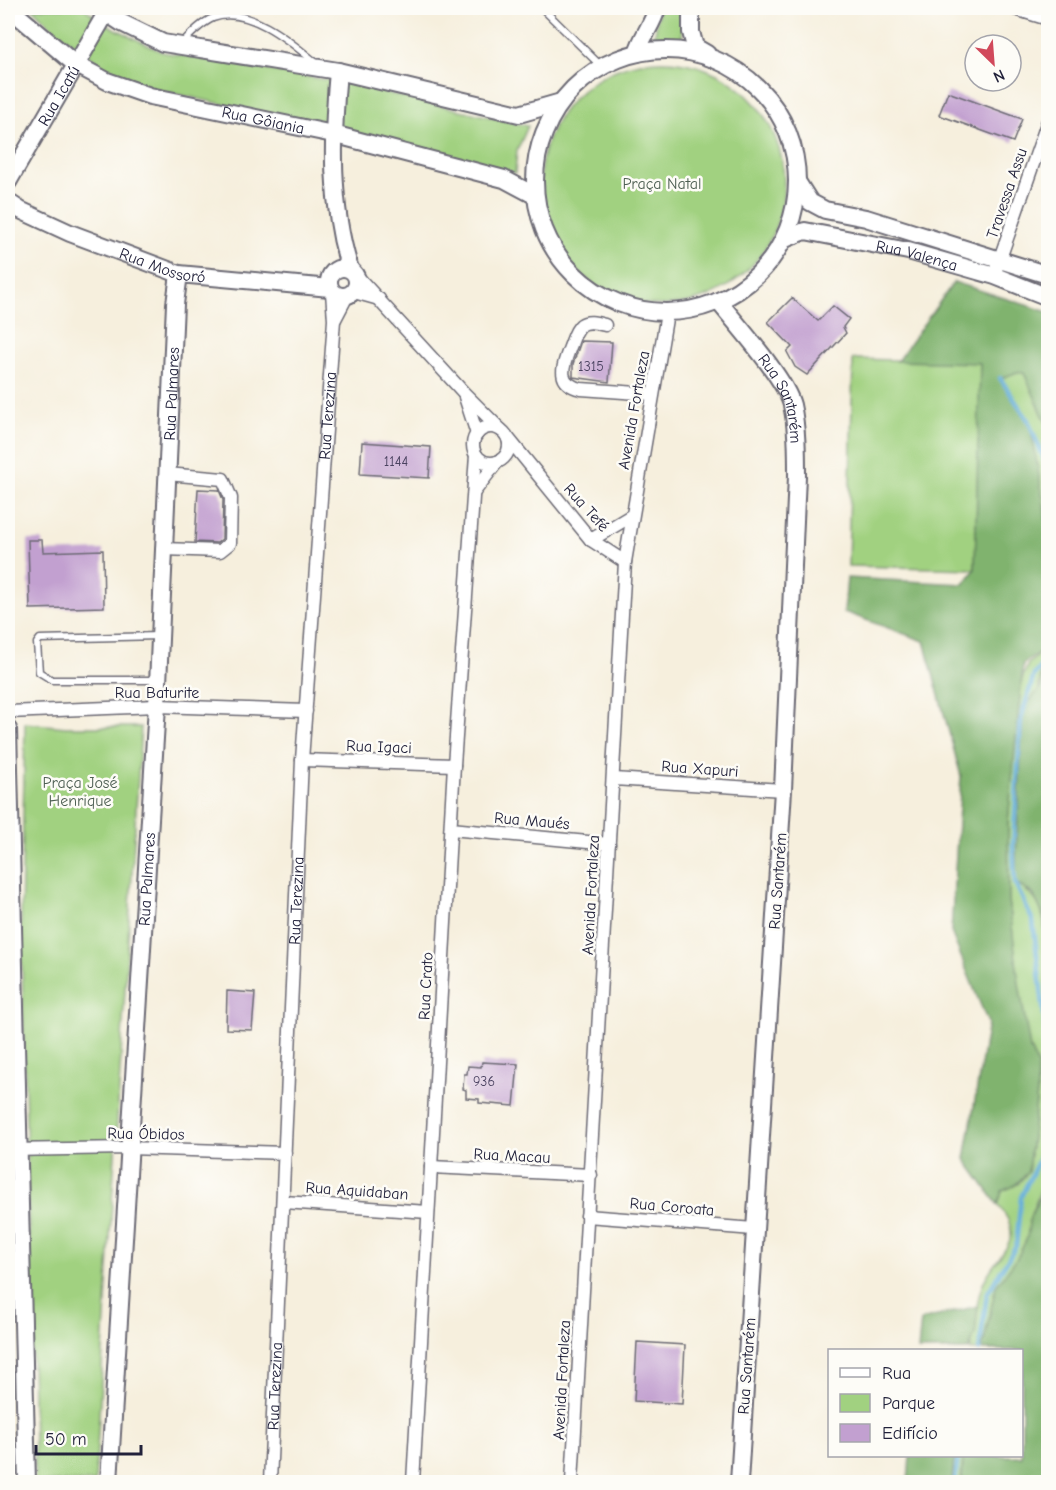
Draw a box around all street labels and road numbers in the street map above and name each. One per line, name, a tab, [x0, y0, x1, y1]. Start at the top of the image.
street label: Rua Icatú	[35, 63, 84, 129]
street label: Rua Gôiania	[220, 103, 306, 138]
street label: Travessa Assu	[983, 146, 1031, 241]
street label: Rua Valença	[874, 237, 960, 275]
street label: Rua Mossoró	[117, 244, 206, 286]
street label: Rua Palmares	[161, 346, 183, 441]
street label: Avenida Fortaleza	[615, 349, 653, 471]
street label: Rua Santarém	[754, 350, 805, 444]
street label: Rua Terezina	[316, 371, 340, 460]
street label: Rua Tefé	[560, 480, 612, 535]
street label: Rua Baturite	[115, 684, 199, 702]
street label: Rua Igaci	[346, 737, 412, 757]
street label: Rua Xapuri	[661, 757, 739, 781]
street label: Rua Maués	[493, 809, 571, 833]
street label: Rua Palmares	[135, 832, 159, 927]
street label: Rua Santarém	[766, 832, 790, 930]
street label: Avenida Fortaleza	[579, 835, 603, 955]
street label: Rua Terezina	[286, 856, 308, 945]
street label: Rua Crato	[415, 952, 437, 1020]
street label: Rua Óbidos	[107, 1123, 185, 1144]
street label: Rua Macau	[473, 1145, 551, 1167]
street label: Rua Aquidaban	[305, 1178, 409, 1204]
street label: Rua Coroata	[629, 1194, 715, 1220]
street label: Rua Santarém	[735, 1317, 759, 1415]
street label: Avenida Fortaleza	[550, 1320, 574, 1440]
street label: Rua Terezina	[264, 1342, 286, 1431]

